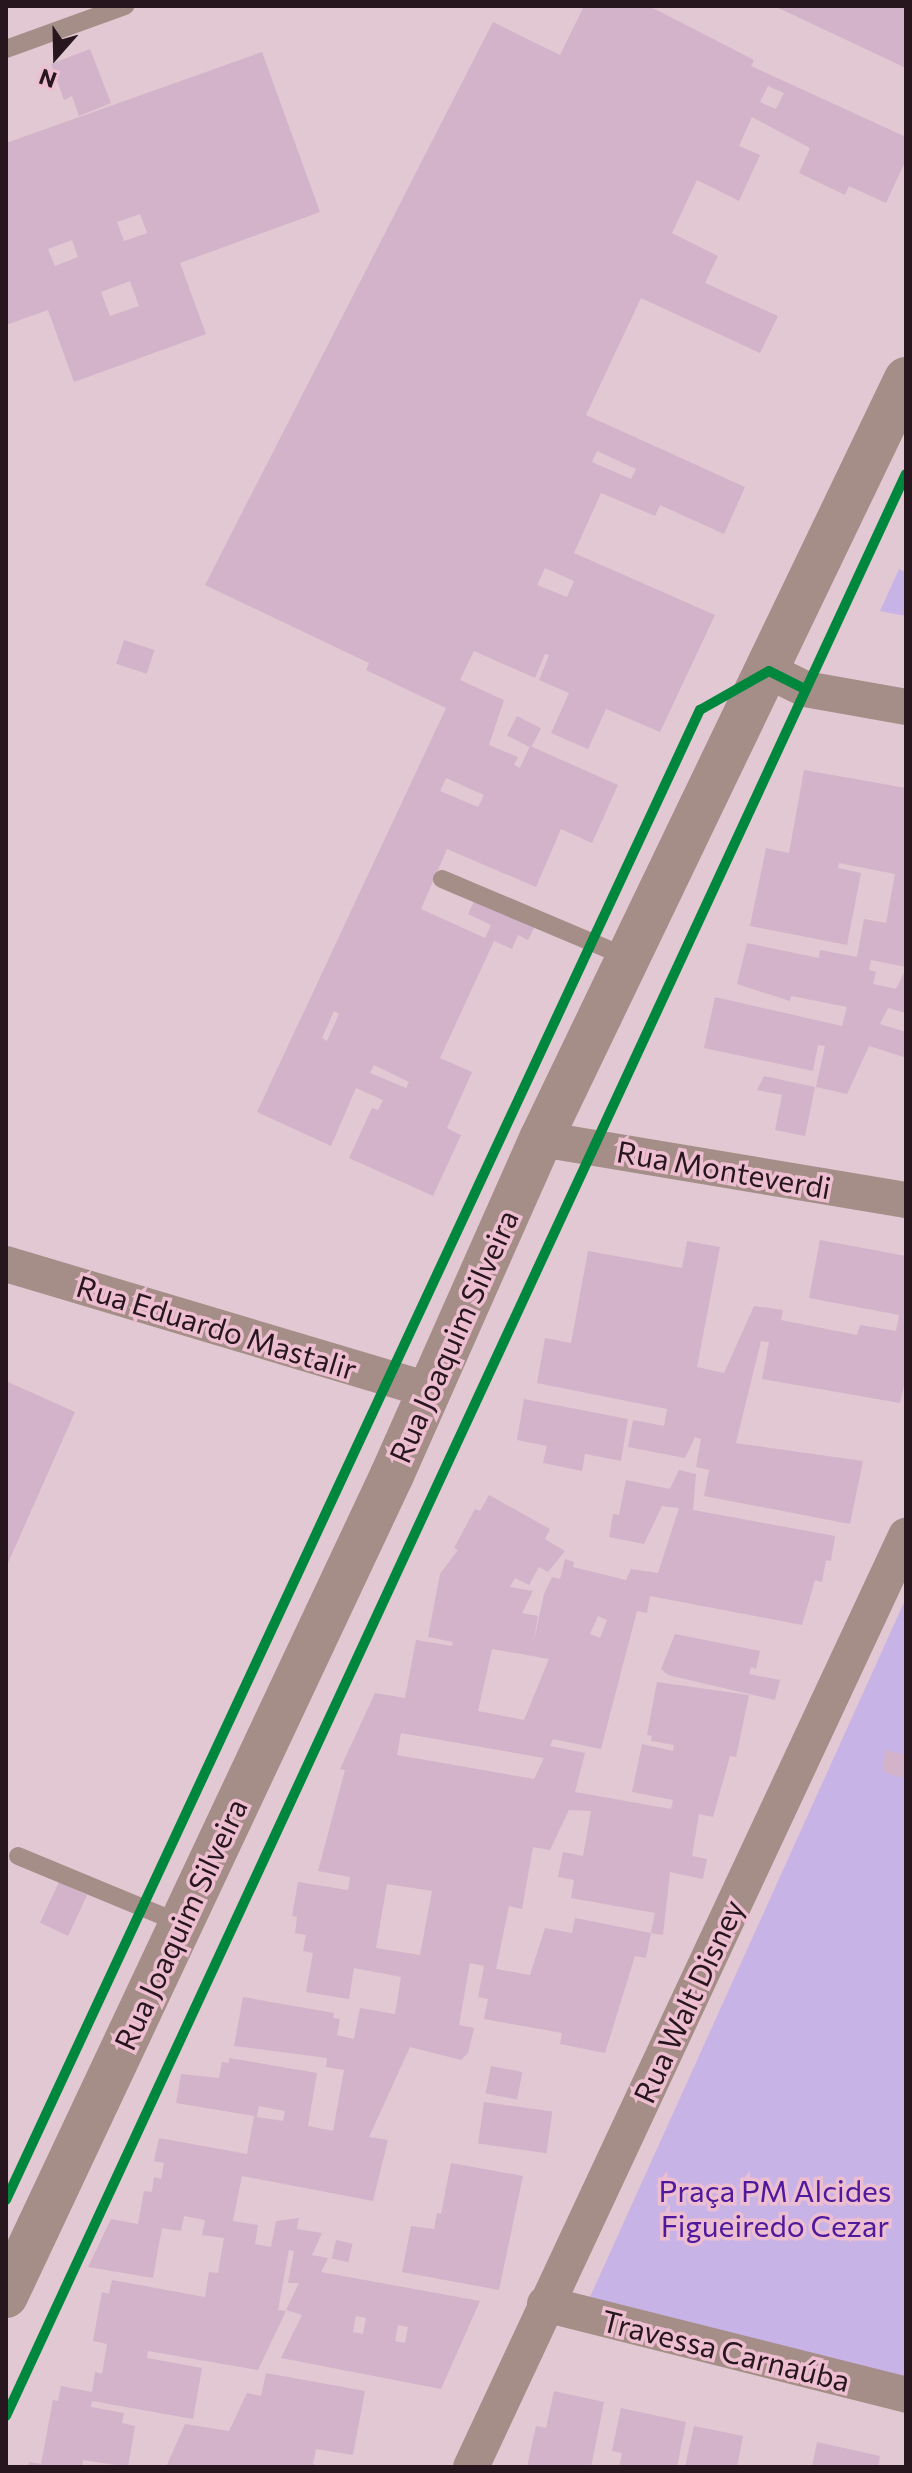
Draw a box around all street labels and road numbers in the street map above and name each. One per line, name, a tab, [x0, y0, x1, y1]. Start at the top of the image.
street label: Rua Monteverdi	[614, 1132, 834, 1206]
street label: Rua Joaquim Silveira	[381, 1204, 525, 1468]
street label: Rua Eduardo Mastalir	[73, 1267, 361, 1387]
street label: Rua Joaquim Silveira	[106, 1793, 254, 2055]
street label: Rua Walt Disney	[625, 1894, 751, 2108]
street label: Travessa Carnaúba	[598, 2302, 854, 2398]

